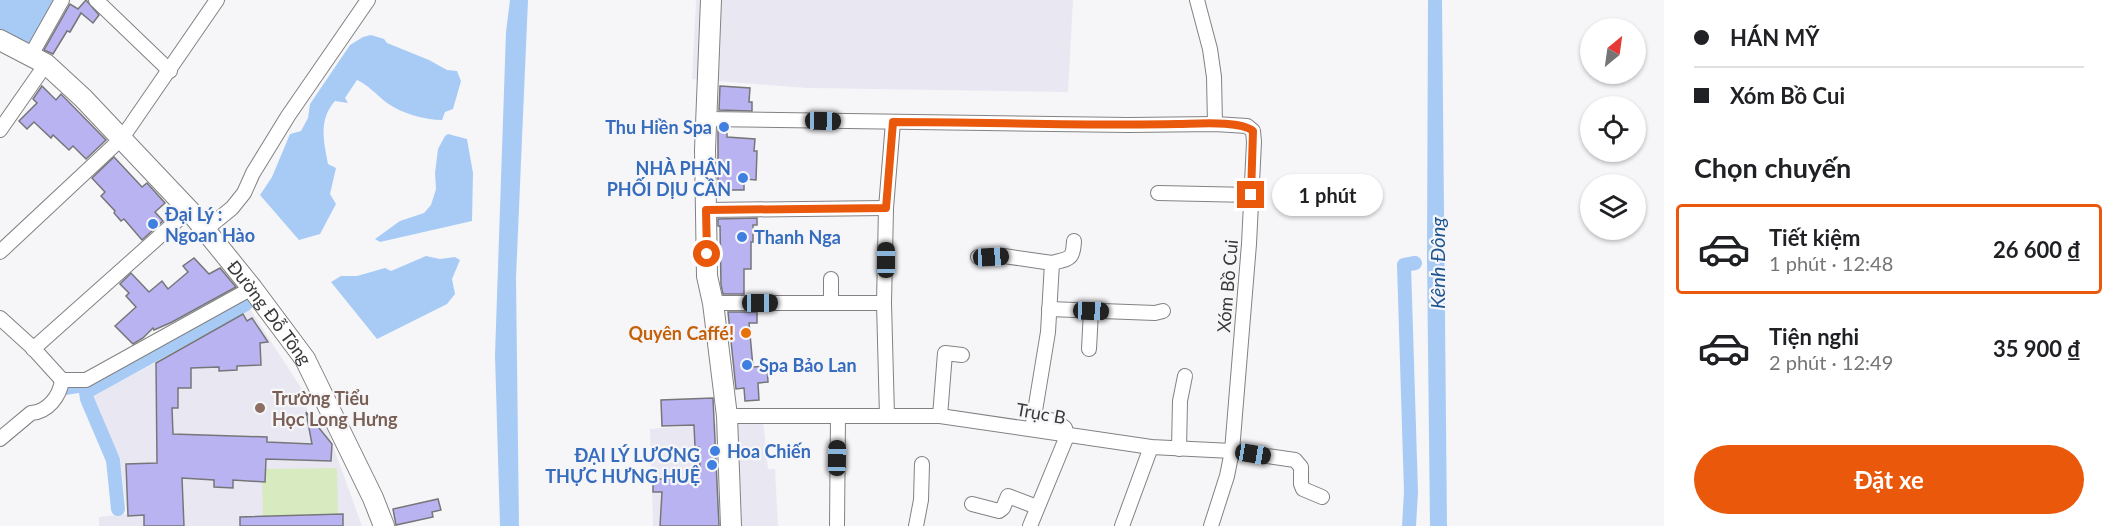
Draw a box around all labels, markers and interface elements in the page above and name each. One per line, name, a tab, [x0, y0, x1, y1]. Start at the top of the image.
north arrow	[1580, 18, 1646, 84]
map controls	[1580, 18, 1646, 240]
text: HÁN MỸ	[1730, 24, 1820, 51]
text: Xóm Bồ Cui	[1730, 82, 1845, 109]
button: locate	[1580, 96, 1646, 162]
car	[805, 112, 841, 130]
place label: Thu Hiền Spa	[605, 116, 712, 138]
marker: Thu Hiền Spa	[717, 120, 731, 134]
text: Chọn chuyến	[1694, 151, 1851, 184]
place label: NHÀ PHÂN PHỐI DỊU CẦN	[607, 157, 731, 200]
marker: NHÀ PHÂN PHỐI DỊU CẦN	[736, 171, 750, 185]
callout: 1 phút	[1272, 174, 1383, 216]
button: layers	[1580, 174, 1646, 240]
route end	[1237, 181, 1264, 208]
text: 1 phút	[1299, 183, 1356, 207]
place label: Đại Lý : Ngoan Hào	[164, 203, 255, 246]
marker: Đại Lý : Ngoan Hào	[146, 217, 160, 231]
water label: Kênh Đông	[1425, 217, 1449, 309]
icon: car	[1697, 222, 1751, 276]
text: Tiết kiệm	[1769, 224, 1860, 251]
place label: Thanh Nga	[754, 226, 841, 248]
marker: Thanh Nga	[735, 230, 749, 244]
text: 26 600 ₫	[1993, 236, 2081, 263]
street label: Xóm Bồ Cui	[1212, 239, 1242, 333]
route start	[693, 240, 720, 267]
car	[877, 242, 895, 278]
car	[973, 247, 1009, 267]
text: 1 phút · 12:48	[1769, 251, 1893, 275]
street label: Đường Đỗ Tông	[223, 256, 317, 368]
car	[742, 294, 778, 312]
car	[1073, 301, 1109, 321]
icon: car	[1697, 321, 1751, 375]
place label: Quyên Caffé!	[628, 322, 734, 344]
text: Tiện nghi	[1769, 323, 1859, 350]
marker: Quyên Caffé!	[739, 326, 753, 340]
text: 35 900 ₫	[1993, 335, 2081, 362]
text: 2 phút · 12:49	[1769, 350, 1893, 374]
place label: Spa Bảo Lan	[759, 354, 857, 376]
marker: Spa Bảo Lan	[740, 358, 754, 372]
place label: Trường Tiểu Học Long Hưng	[272, 387, 398, 430]
street label: Trục B	[1014, 398, 1068, 428]
marker: Trường Tiểu Học Long Hưng	[253, 401, 267, 415]
place label: Hoa Chiến	[727, 440, 811, 462]
car	[828, 440, 846, 476]
car	[1234, 442, 1272, 466]
place label: ĐẠI LÝ LƯƠNG THỰC HƯNG HUỆ	[545, 444, 700, 487]
marker: Hoa Chiến	[708, 444, 722, 458]
button: Đặt xe	[1694, 445, 2084, 514]
marker: ĐẠI LÝ LƯƠNG THỰC HƯNG HUỆ	[705, 458, 719, 472]

